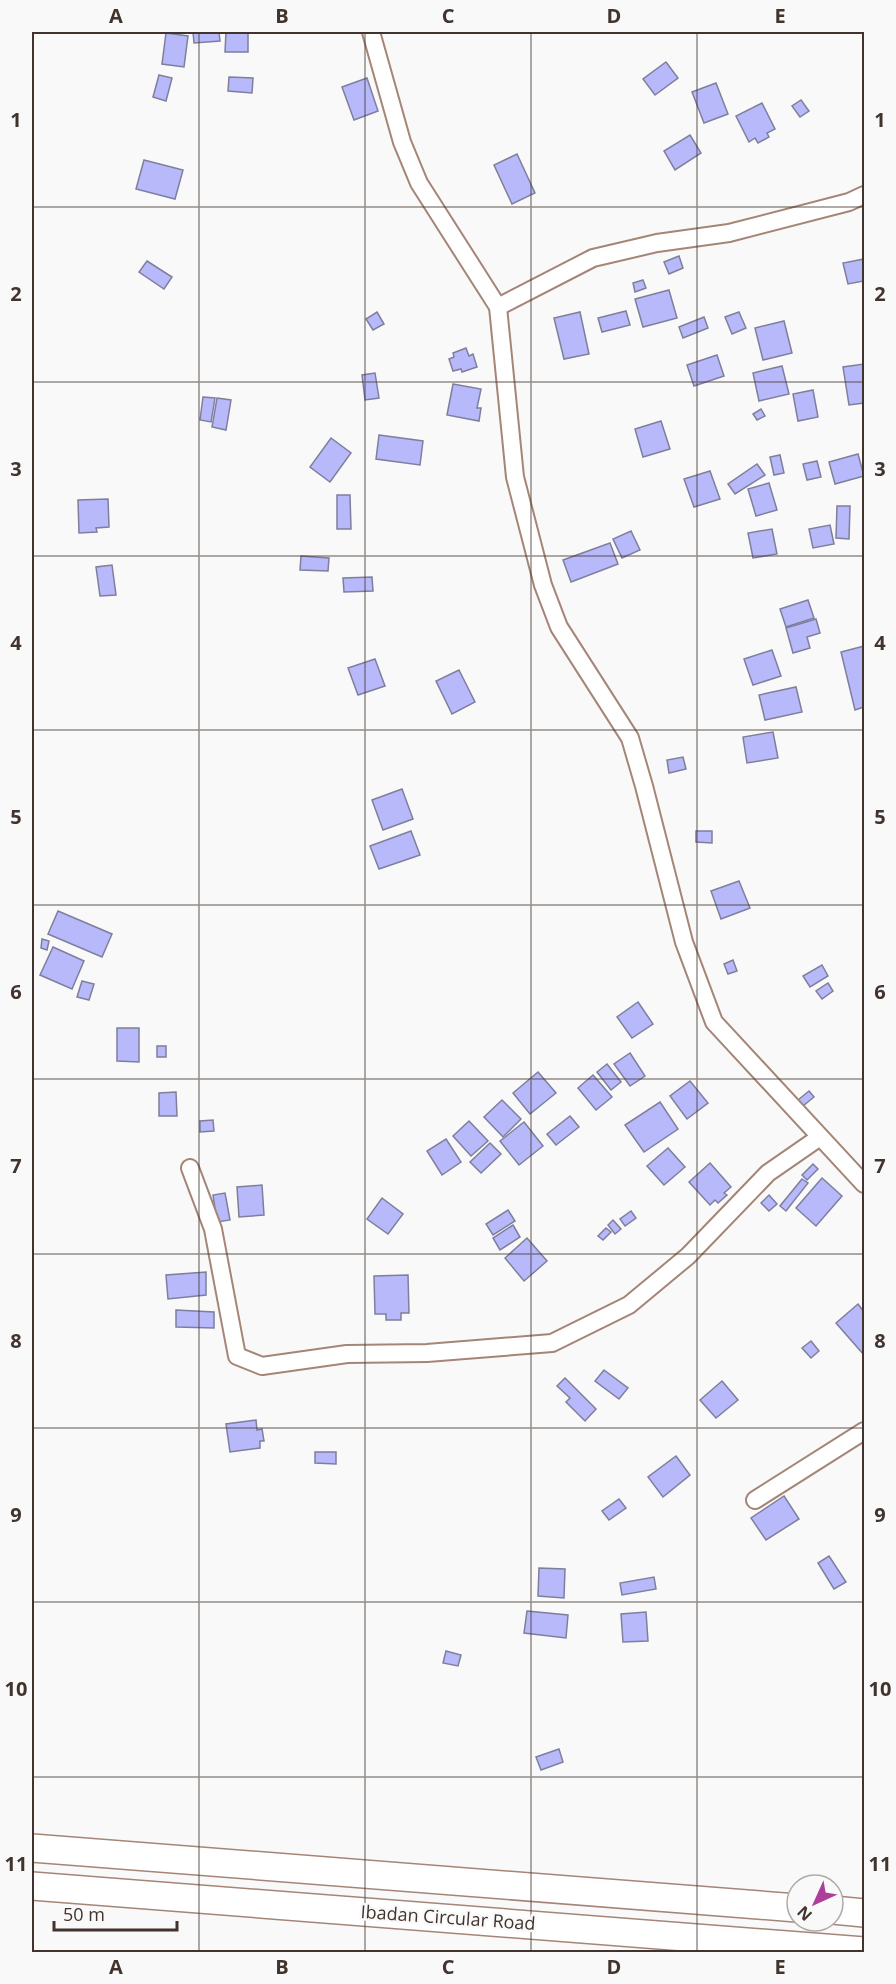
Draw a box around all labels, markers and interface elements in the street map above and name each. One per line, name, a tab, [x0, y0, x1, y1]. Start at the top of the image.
text: A	[109, 2, 123, 29]
text: B	[275, 2, 289, 29]
text: C	[442, 2, 455, 29]
text: D	[607, 2, 621, 29]
text: E	[774, 2, 786, 29]
text: 1	[10, 106, 22, 133]
text: 1	[874, 106, 886, 133]
text: 2	[10, 280, 22, 307]
text: 2	[874, 280, 886, 307]
text: 3	[10, 455, 22, 482]
text: 3	[874, 455, 886, 482]
text: 4	[10, 629, 22, 656]
text: 4	[874, 629, 886, 656]
text: 5	[10, 803, 22, 830]
text: 5	[874, 803, 886, 830]
text: 6	[10, 978, 22, 1005]
text: 6	[874, 978, 886, 1005]
text: 7	[10, 1152, 22, 1179]
text: 7	[874, 1152, 886, 1179]
text: 8	[10, 1327, 22, 1354]
text: 8	[874, 1327, 886, 1354]
text: 9	[10, 1501, 22, 1528]
text: 9	[874, 1501, 886, 1528]
text: 10	[5, 1675, 27, 1702]
text: 10	[869, 1675, 891, 1702]
text: 11	[5, 1850, 27, 1877]
text: 11	[869, 1850, 891, 1877]
north arrow	[785, 1873, 845, 1933]
scale bar	[54, 1894, 177, 1932]
street label: Ibadan Circular Road	[360, 1899, 536, 1935]
text: N	[792, 1901, 817, 1926]
text: 50 m	[63, 1902, 105, 1926]
text: A	[109, 1953, 123, 1980]
text: B	[275, 1953, 289, 1980]
text: C	[442, 1953, 455, 1980]
text: D	[607, 1953, 621, 1980]
text: E	[774, 1953, 786, 1980]

